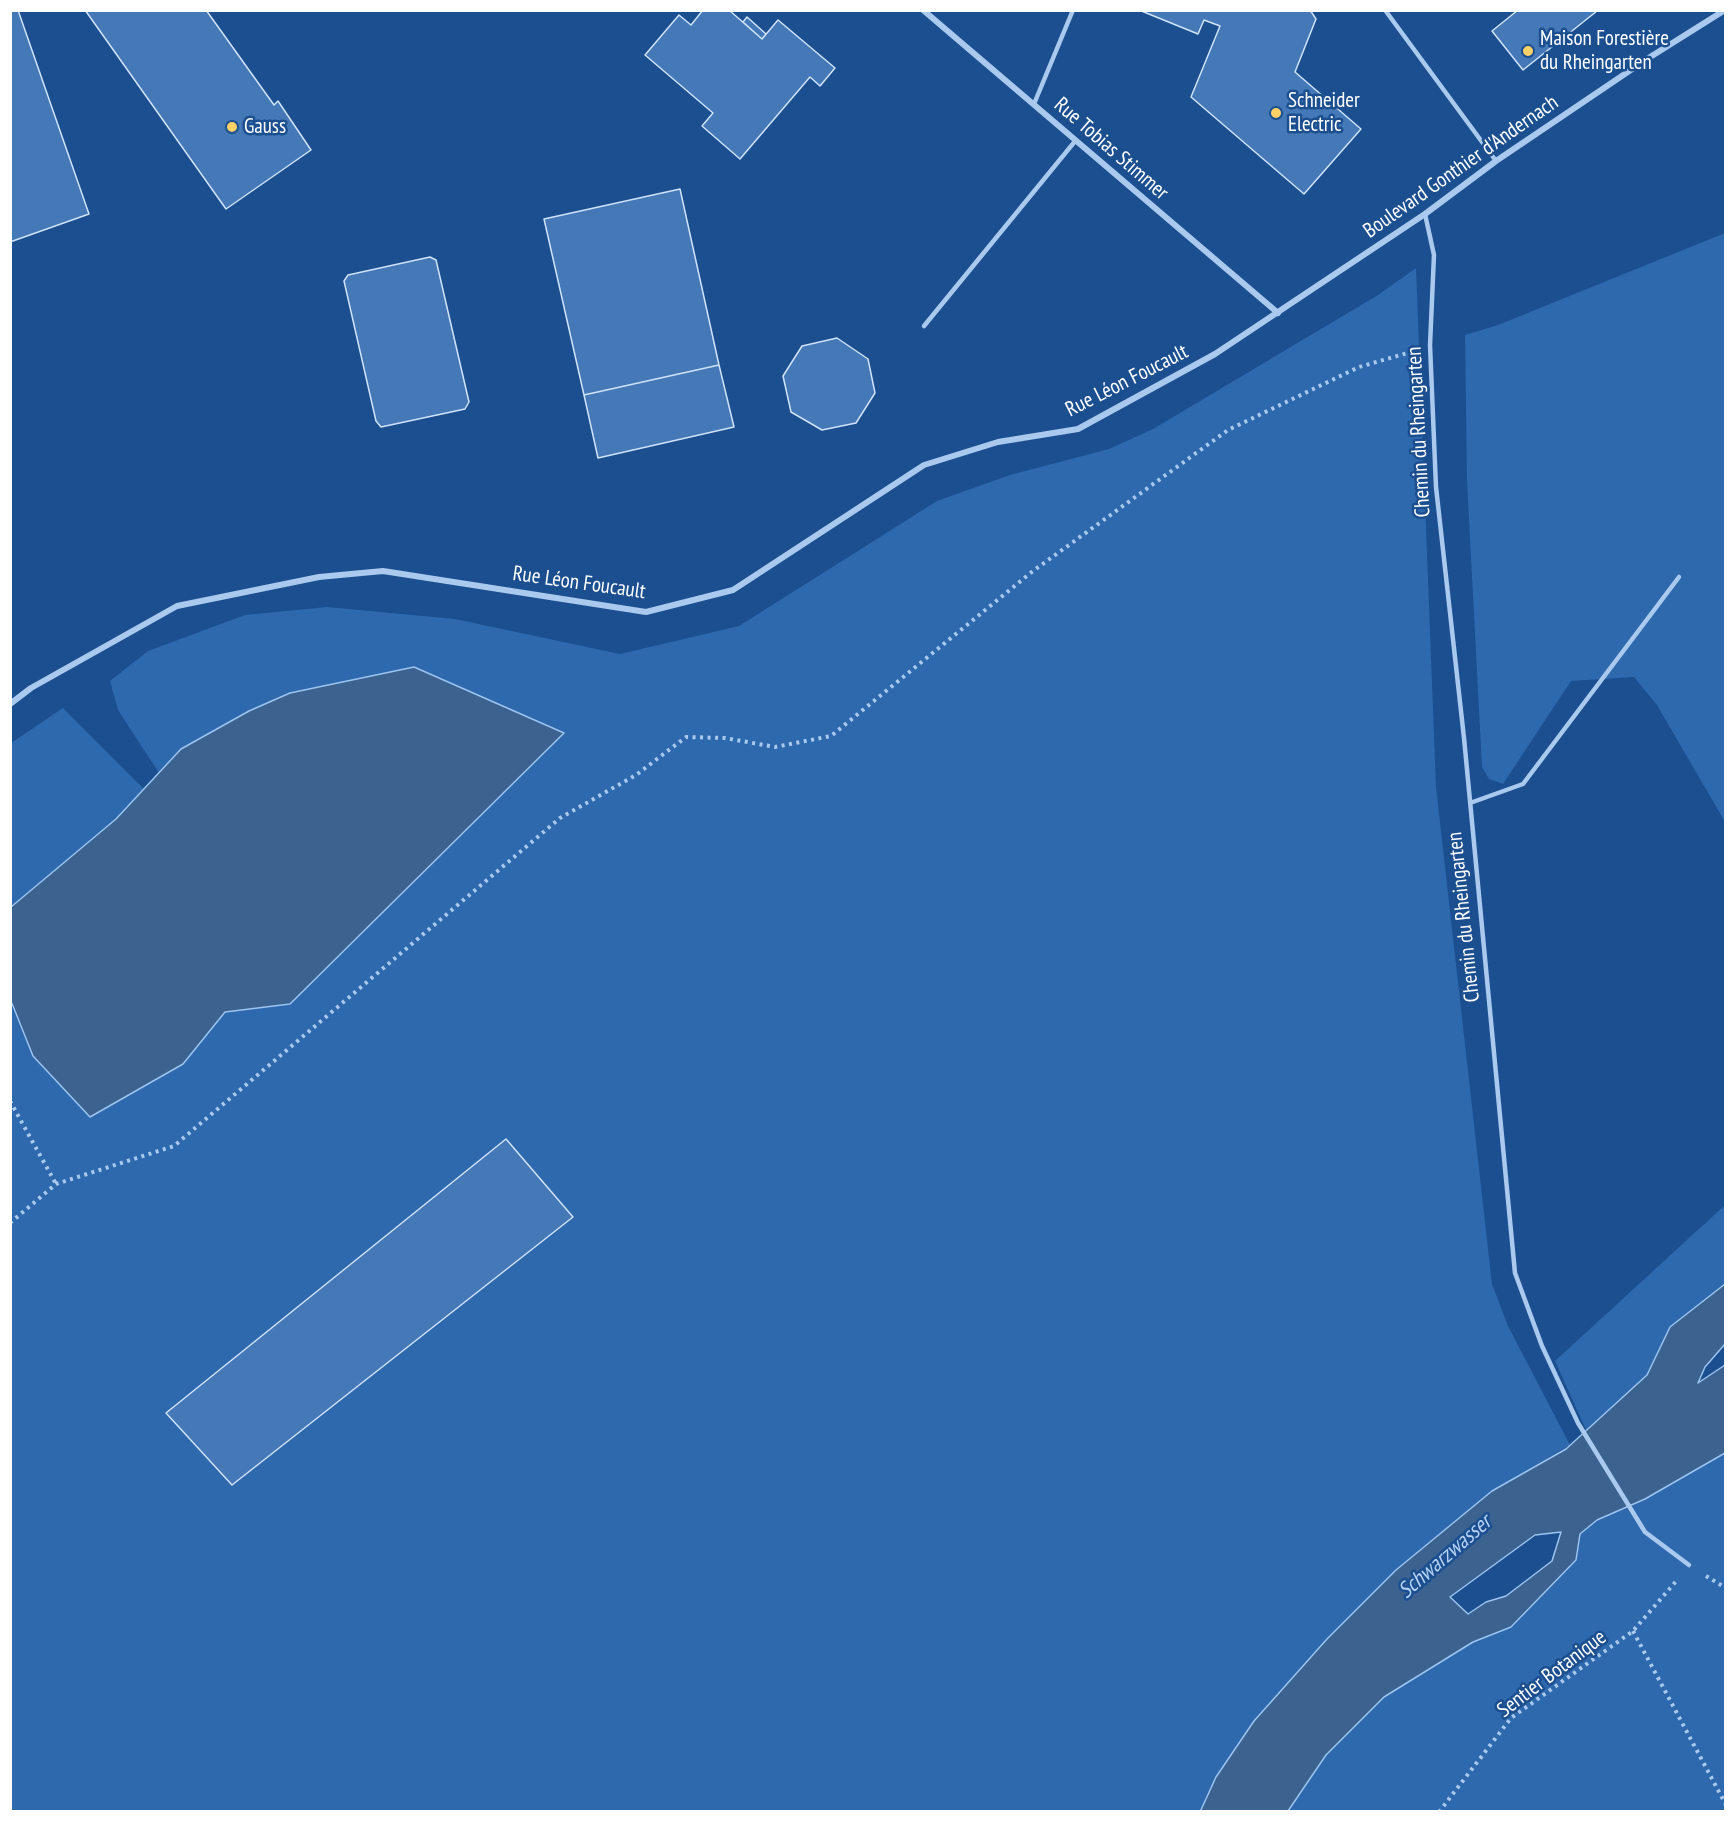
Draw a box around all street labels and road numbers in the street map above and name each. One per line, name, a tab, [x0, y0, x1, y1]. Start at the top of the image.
street label: Boulevard Gonthier d'Andernach	[1359, 90, 1563, 244]
street label: Rue Tobias Stimmer	[1049, 92, 1173, 206]
street label: Rue Léon Foucault	[1062, 339, 1192, 423]
street label: Chemin du Rheingarten	[1402, 346, 1436, 518]
street label: Rue Léon Foucault	[511, 561, 647, 605]
street label: Chemin du Rheingarten	[1443, 831, 1485, 1003]
street label: Sentier Botanique	[1493, 1625, 1611, 1723]

